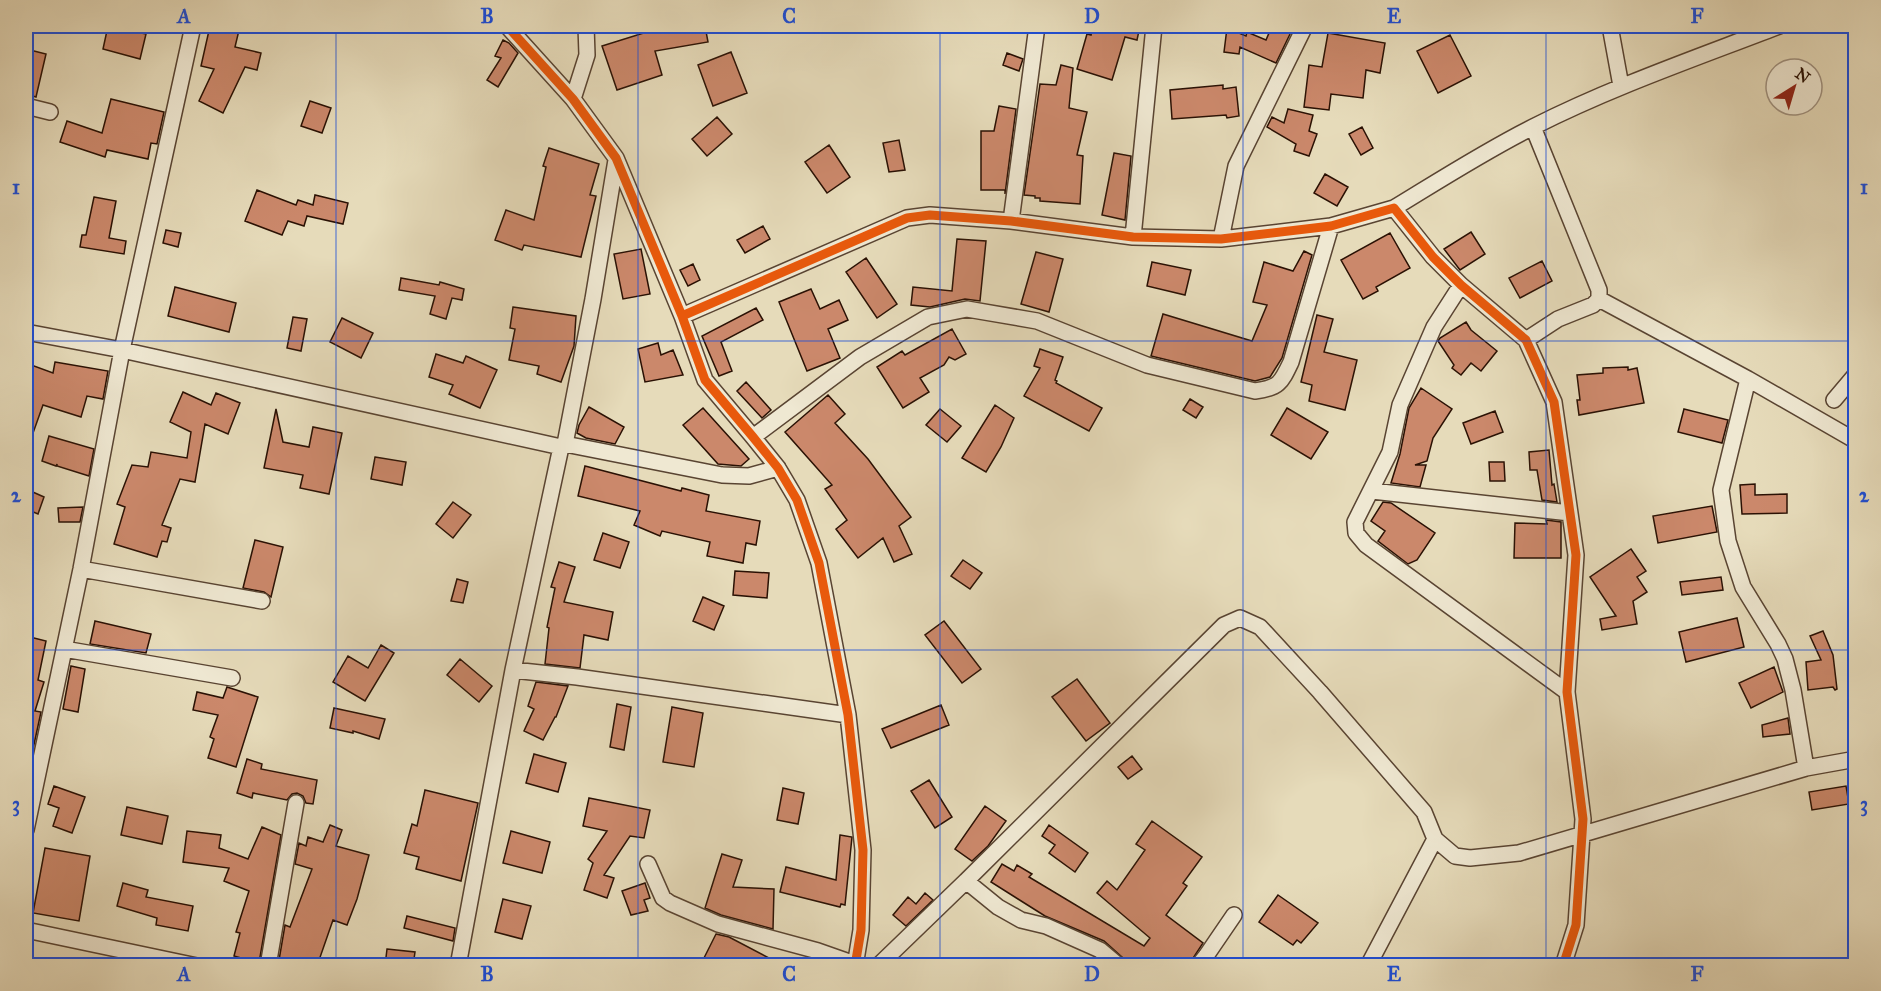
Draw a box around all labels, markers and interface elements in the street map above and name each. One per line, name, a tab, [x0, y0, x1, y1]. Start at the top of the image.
text: A	[175, 4, 191, 28]
text: B	[480, 4, 494, 28]
text: C	[782, 4, 796, 28]
text: D	[1084, 4, 1100, 28]
text: E	[1387, 4, 1402, 28]
text: F	[1690, 4, 1704, 28]
north arrow	[1764, 57, 1824, 117]
text: N	[1792, 64, 1814, 87]
text: 1	[12, 175, 20, 199]
text: 1	[1860, 175, 1868, 199]
text: 2	[11, 483, 22, 507]
text: 2	[1859, 483, 1870, 507]
text: 3	[12, 792, 20, 817]
text: 3	[1860, 792, 1868, 817]
text: A	[175, 962, 191, 986]
text: B	[480, 962, 494, 986]
text: C	[782, 962, 796, 986]
text: D	[1084, 962, 1100, 986]
text: E	[1387, 962, 1402, 986]
text: F	[1690, 962, 1704, 986]

